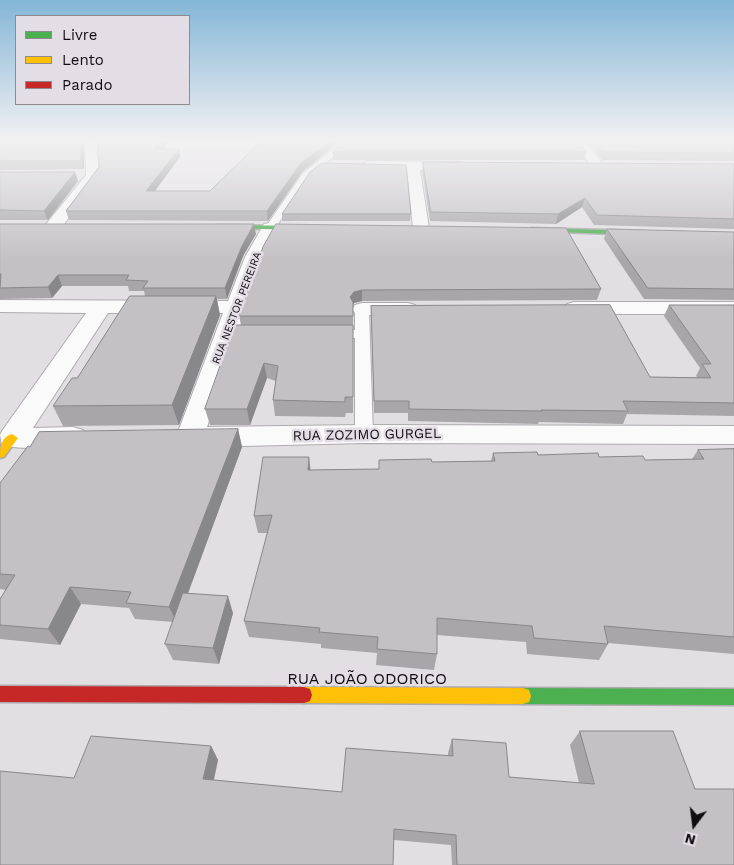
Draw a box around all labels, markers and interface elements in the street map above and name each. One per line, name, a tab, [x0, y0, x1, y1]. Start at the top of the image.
legend	[15, 15, 190, 105]
text: Livre	[62, 26, 97, 44]
text: Lento	[62, 51, 104, 69]
text: Parado	[62, 76, 112, 94]
street label: RUA NESTOR PEREIRA	[209, 250, 265, 366]
street label: RUA ZOZIMO GURGEL	[293, 425, 441, 445]
street label: RUA JOÃO ODORICO	[287, 669, 447, 689]
north arrow	[669, 800, 719, 850]
text: N	[683, 830, 697, 849]

